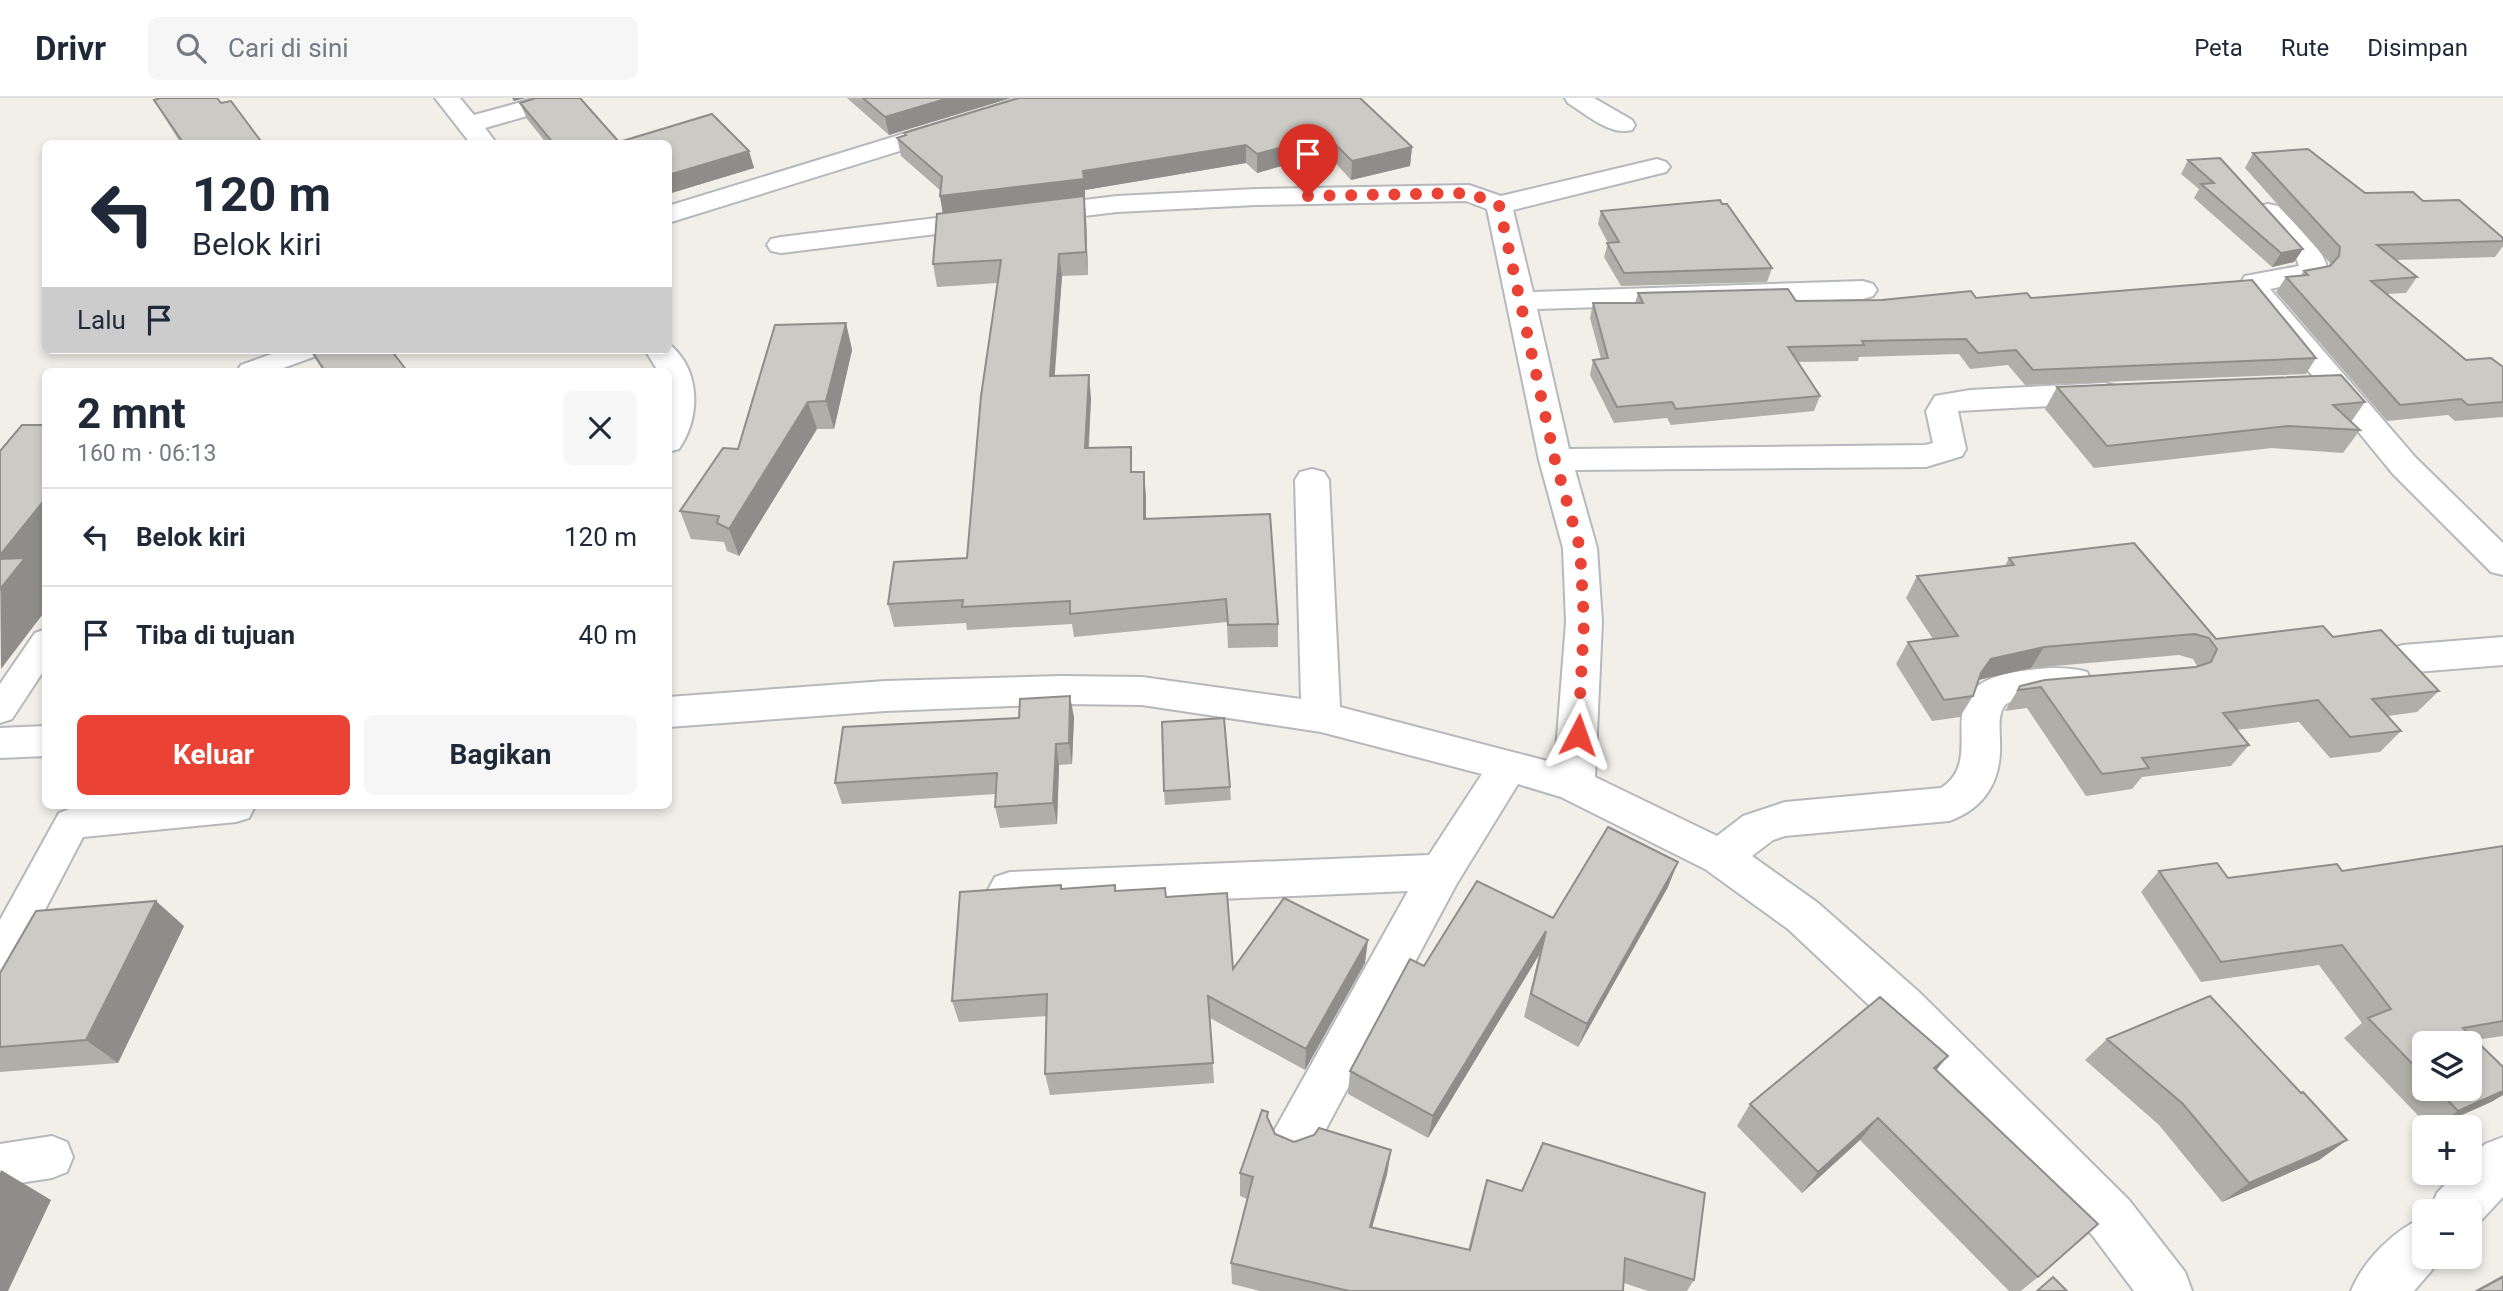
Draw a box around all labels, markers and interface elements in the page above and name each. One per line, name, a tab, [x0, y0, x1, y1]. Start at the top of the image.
search box	[148, 17, 638, 80]
text: Drivr	[35, 29, 106, 68]
icon: search	[172, 29, 210, 67]
text: Cari di sini	[228, 33, 349, 63]
text: Peta	[2194, 34, 2243, 62]
text: Rute	[2281, 34, 2329, 62]
text: Disimpan	[2367, 34, 2468, 62]
pin	[1278, 124, 1338, 196]
icon: arrive	[1289, 135, 1327, 173]
text: 120 m	[192, 166, 331, 223]
icon: left	[77, 168, 168, 259]
text: Belok kiri	[192, 225, 322, 263]
icon: arrive	[140, 301, 178, 339]
text: Lalu	[77, 305, 126, 335]
text: 2 mnt	[77, 389, 186, 438]
button: close	[563, 391, 637, 465]
text: 160 m · 06:13	[77, 440, 216, 467]
icon: left	[77, 518, 115, 556]
text: Belok kiri	[136, 522, 246, 552]
text: 120 m	[564, 522, 637, 552]
icon: arrive	[77, 616, 115, 654]
text: Tiba di tujuan	[136, 620, 295, 650]
text: 40 m	[579, 620, 637, 650]
position arrow	[1541, 698, 1615, 772]
button: Keluar	[77, 715, 350, 795]
button: Bagikan	[364, 715, 637, 795]
map controls	[2412, 1031, 2482, 1269]
button: layers	[2412, 1031, 2482, 1101]
button: +	[2412, 1115, 2482, 1185]
button: −	[2412, 1199, 2482, 1269]

